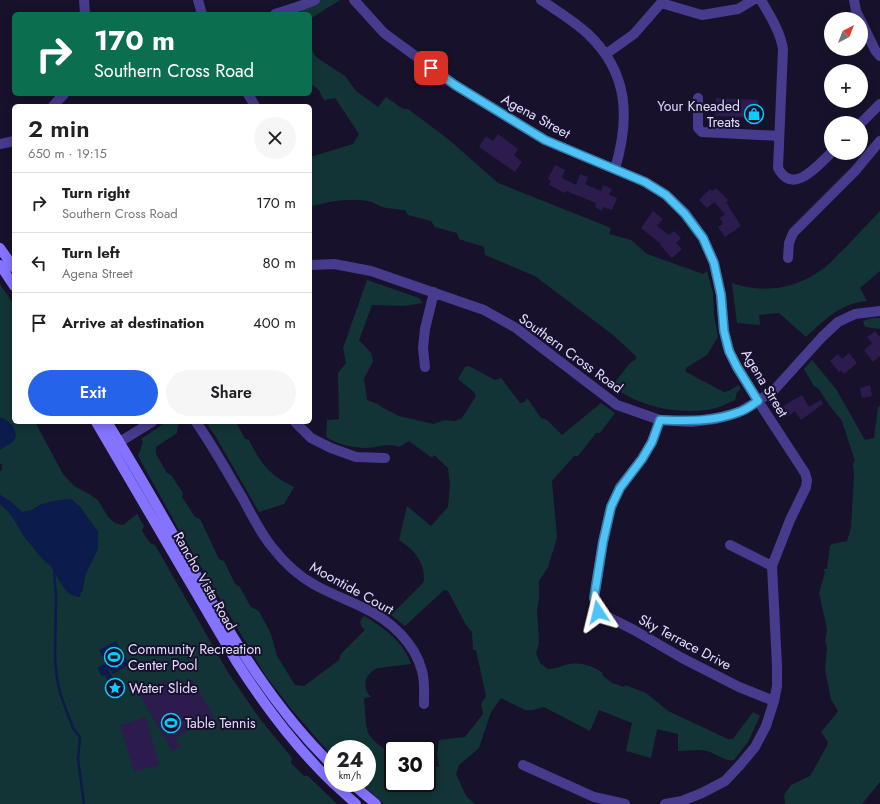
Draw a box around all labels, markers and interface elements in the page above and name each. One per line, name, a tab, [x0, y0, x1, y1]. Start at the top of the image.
north arrow	[824, 12, 868, 56]
map controls	[824, 12, 868, 160]
text: 170 m	[94, 20, 175, 61]
icon: right	[28, 28, 80, 80]
pin	[414, 51, 448, 85]
icon: arrive	[420, 57, 442, 79]
text: Southern Cross Road	[94, 58, 254, 84]
button: +	[824, 64, 868, 108]
street label: Agena Street	[498, 89, 575, 144]
place label: Your Kneaded Treats	[657, 96, 740, 132]
shop icon: Your Kneaded Treats	[743, 103, 765, 125]
text: 2 min	[28, 111, 90, 146]
button: −	[824, 116, 868, 160]
button: close	[254, 117, 296, 159]
text: 650 m · 19:15	[28, 144, 107, 163]
text: Turn right	[62, 182, 130, 204]
icon: right	[28, 192, 50, 214]
text: 170 m	[256, 192, 296, 214]
text: Southern Cross Road	[62, 204, 178, 223]
text: Turn left	[62, 242, 120, 264]
icon: left	[28, 252, 50, 274]
text: 80 m	[263, 252, 296, 274]
text: Agena Street	[62, 264, 133, 283]
street label: Southern Cross Road	[515, 308, 627, 398]
icon: arrive	[28, 312, 50, 334]
text: Arrive at destination	[62, 312, 204, 334]
text: 400 m	[253, 312, 296, 334]
street label: Agena Street	[737, 345, 794, 421]
button: Exit	[28, 370, 158, 416]
button: Share	[166, 370, 296, 416]
street label: Rancho Vista Road	[169, 528, 241, 634]
street label: Moontide Court	[306, 557, 398, 620]
position arrow	[577, 591, 619, 633]
street label: Sky Terrace Drive	[635, 609, 735, 675]
place label: Community Recreation Center Pool	[128, 639, 261, 675]
sports icon: Community Recreation Center Pool	[103, 646, 125, 668]
place icon: Water Slide	[104, 677, 126, 699]
place label: Water Slide	[129, 678, 198, 698]
sports icon: Table Tennis	[160, 712, 182, 734]
place label: Table Tennis	[185, 713, 256, 733]
speed limit sign: 30	[384, 740, 436, 792]
text: 24	[336, 746, 364, 775]
text: km/h	[339, 768, 361, 783]

